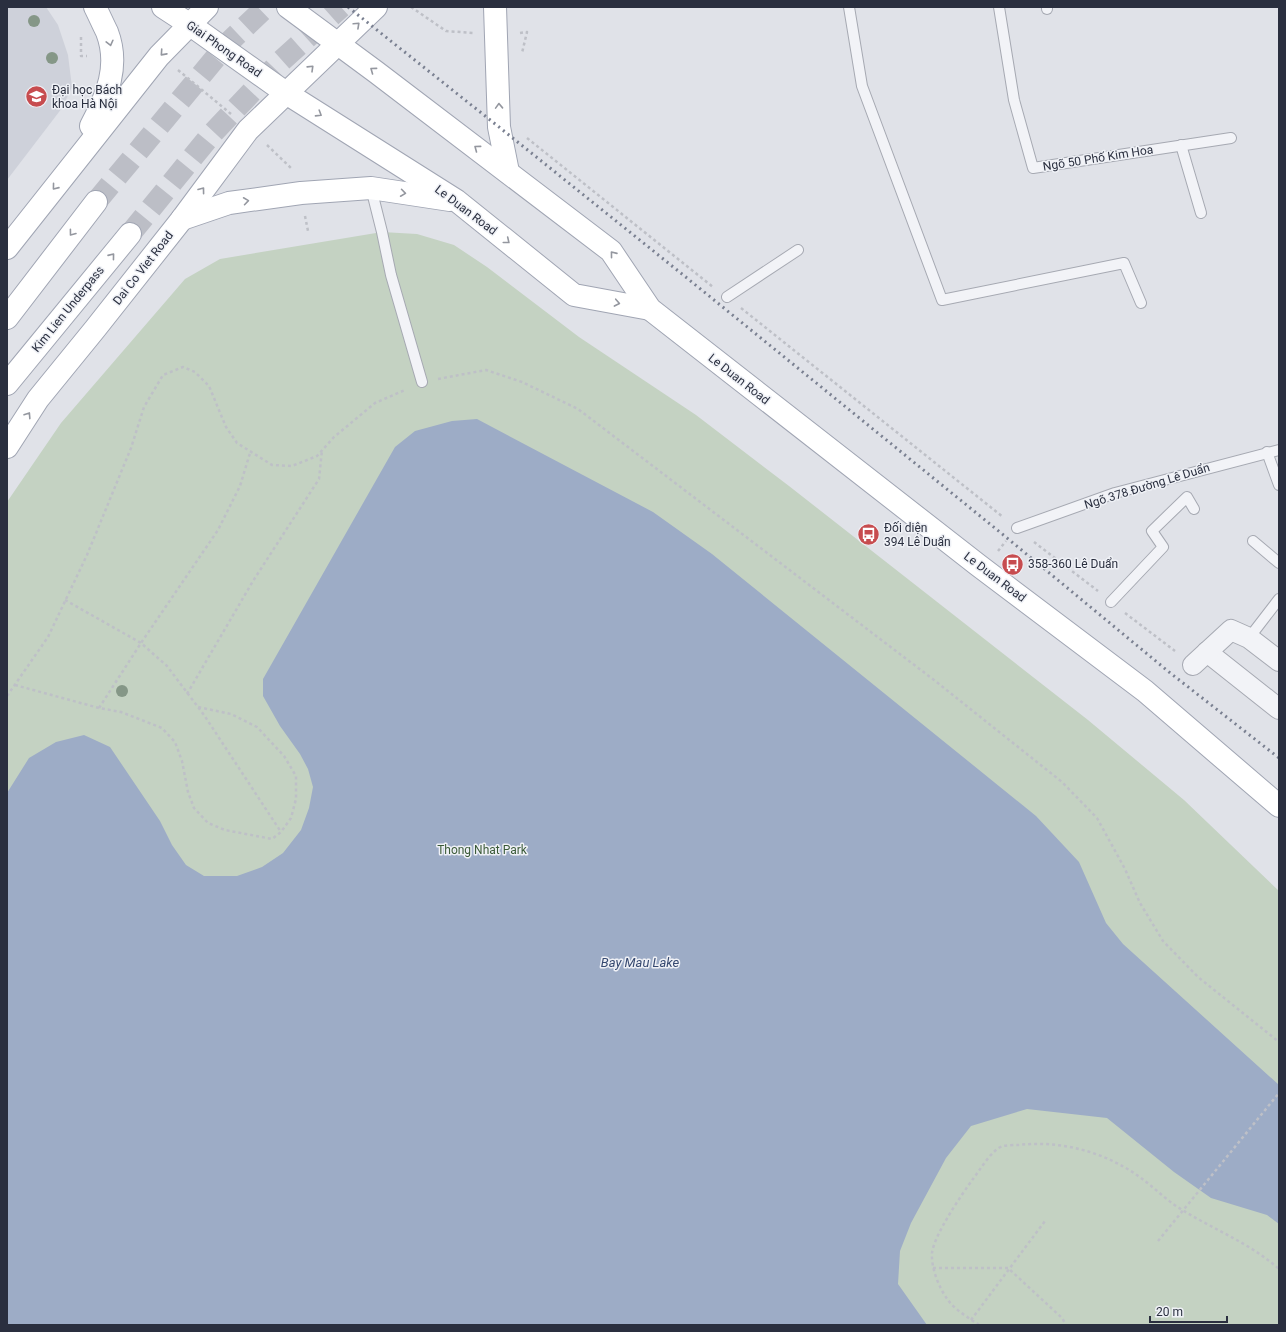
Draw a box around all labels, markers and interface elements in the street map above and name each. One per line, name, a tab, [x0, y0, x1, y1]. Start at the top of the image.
street label: Giai Phong Road	[184, 18, 264, 80]
one-way arrow	[352, 23, 359, 30]
one-way arrow	[105, 40, 113, 46]
one-way arrow	[160, 48, 167, 55]
one-way arrow	[306, 65, 314, 73]
one-way arrow	[371, 68, 378, 75]
place label: Đại học Bách khoa Hà Nội	[52, 83, 122, 111]
school or university icon: Đại học Bách khoa Hà Nội	[24, 84, 50, 110]
one-way arrow	[495, 103, 503, 109]
one-way arrow	[315, 109, 322, 116]
street label: Ngõ 50 Phố Kim Hoa	[1042, 142, 1154, 174]
one-way arrow	[475, 146, 482, 153]
street label: Le Duan Road	[432, 182, 500, 238]
one-way arrow	[53, 183, 60, 190]
one-way arrow	[198, 188, 205, 195]
one-way arrow	[400, 188, 406, 197]
one-way arrow	[243, 196, 249, 205]
one-way arrow	[70, 229, 77, 236]
street label: Dai Co Viet Road	[110, 229, 176, 307]
one-way arrow	[503, 237, 510, 244]
one-way arrow	[610, 251, 617, 259]
one-way arrow	[107, 253, 114, 261]
street label: Kim Lien Underpass	[29, 263, 107, 355]
one-way arrow	[614, 299, 620, 307]
street label: Le Duan Road	[706, 351, 772, 407]
one-way arrow	[23, 412, 31, 419]
street label: Ngõ 378 Đường Lê Duẩn	[1083, 460, 1211, 512]
place label: Đối diện 394 Lê Duẩn	[884, 521, 951, 549]
bus stop icon: Đối diện 394 Lê Duẩn	[856, 522, 882, 548]
street label: Le Duan Road	[961, 549, 1029, 605]
bus stop icon: 358-360 Lê Duẩn	[999, 551, 1025, 577]
place label: 358-360 Lê Duẩn	[1028, 557, 1118, 571]
park label: Thong Nhat Park	[437, 843, 528, 857]
water label: Bay Mau Lake	[601, 955, 680, 970]
scale bar	[1150, 1298, 1227, 1324]
text: 20 m	[1156, 1305, 1183, 1319]

